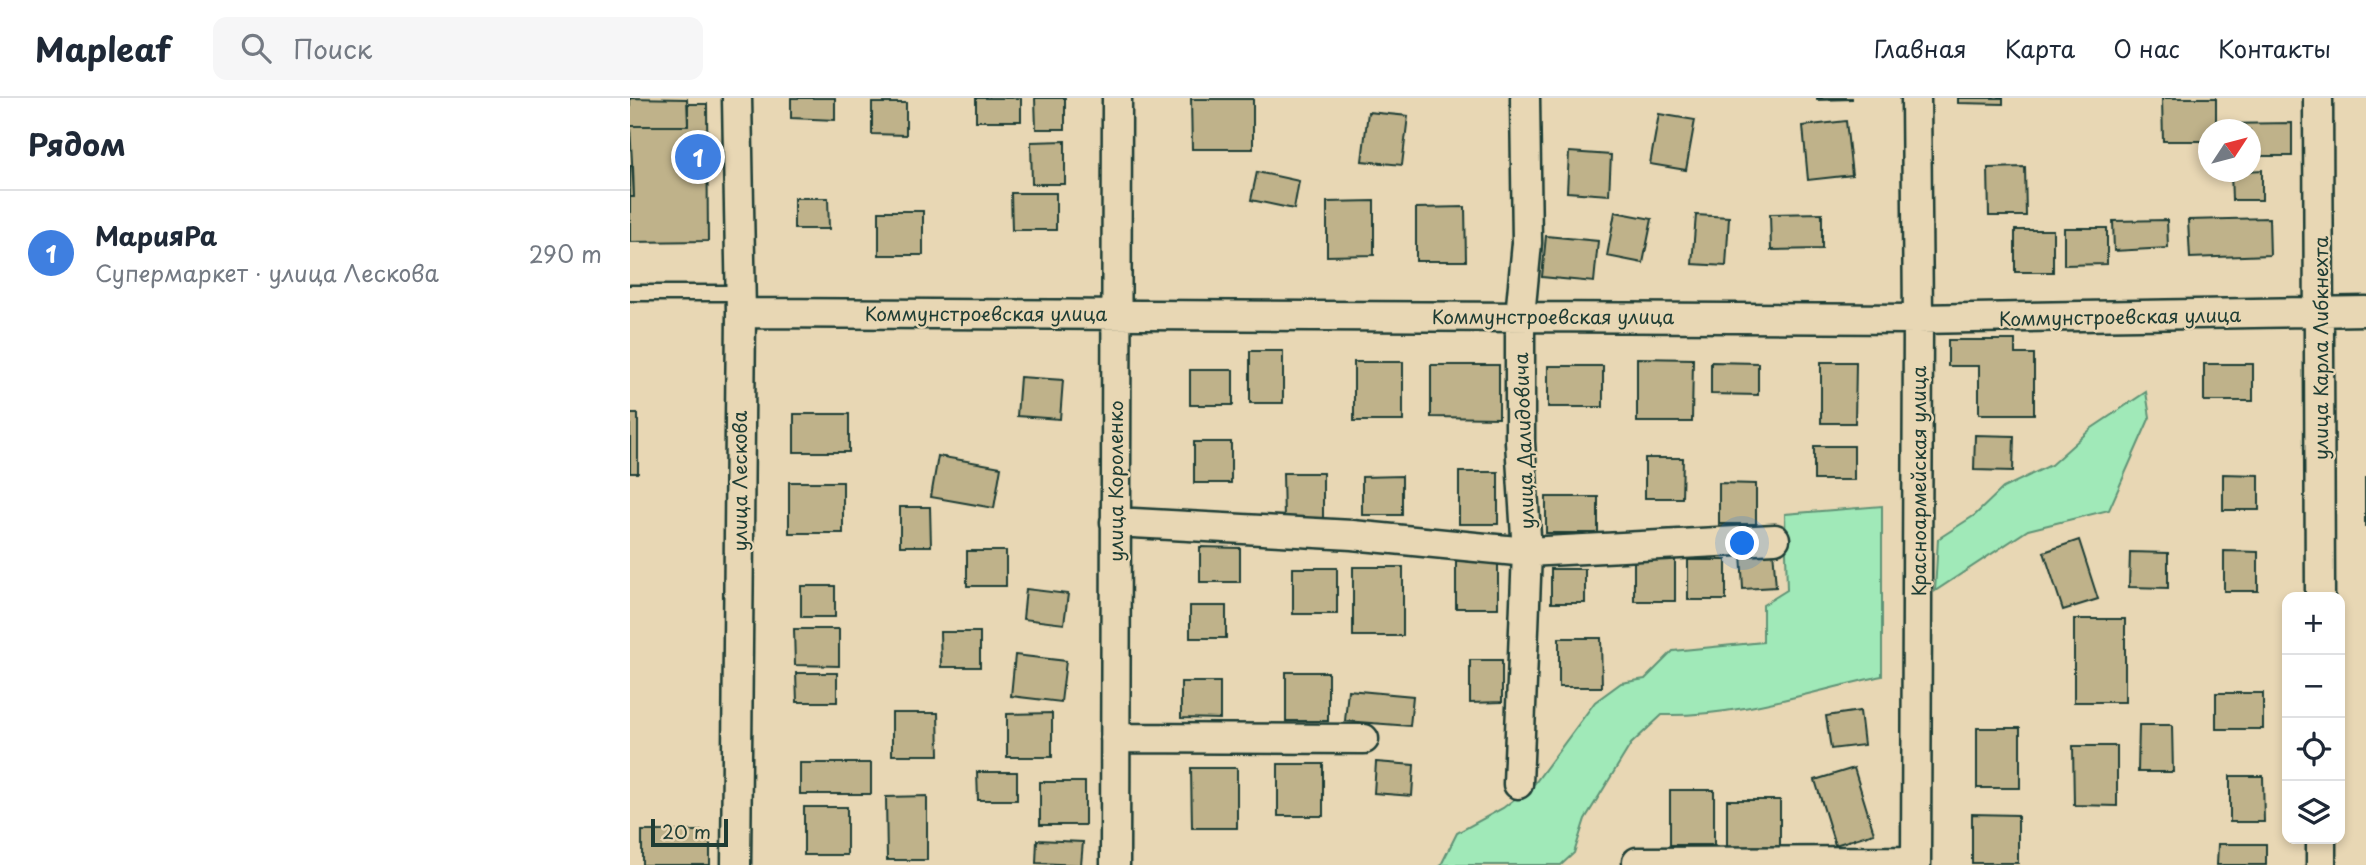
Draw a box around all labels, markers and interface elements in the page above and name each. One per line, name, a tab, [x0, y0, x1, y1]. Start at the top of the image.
search box	[213, 17, 703, 80]
text: Mapleaf	[35, 23, 171, 73]
icon: search	[237, 29, 275, 67]
text: Поиск	[293, 29, 372, 68]
text: Главная	[1874, 30, 1967, 66]
text: Карта	[2005, 30, 2075, 66]
text: О нас	[2113, 30, 2180, 66]
text: Контакты	[2218, 30, 2331, 66]
north arrow	[2198, 119, 2261, 182]
text: Рядом	[28, 121, 126, 166]
pin: 1	[675, 131, 721, 183]
text: МарияРа	[95, 216, 217, 255]
text: 1	[46, 236, 57, 271]
text: 290 m	[529, 236, 602, 271]
street label: улица Карла Либкнехта	[2306, 236, 2334, 460]
text: Супермаркет · улица Лескова	[95, 255, 439, 290]
street label: Коммунстроевская улица	[865, 299, 1107, 327]
street label: Коммунстроевская улица	[1999, 300, 2241, 332]
street label: Коммунстроевская улица	[1432, 302, 1674, 330]
street label: улица Далидовича	[1506, 352, 1540, 530]
street label: Красноармейская улица	[1904, 366, 1932, 596]
street label: улица Короленко	[1101, 400, 1129, 562]
street label: улица Лескова	[725, 410, 753, 551]
your location	[1725, 526, 1759, 560]
map controls	[2282, 592, 2345, 844]
button: +	[2282, 592, 2345, 655]
button: −	[2282, 655, 2345, 718]
button: locate	[2282, 718, 2345, 781]
button: layers	[2282, 781, 2345, 844]
scale bar	[651, 816, 728, 848]
text: 20 m	[662, 817, 711, 845]

